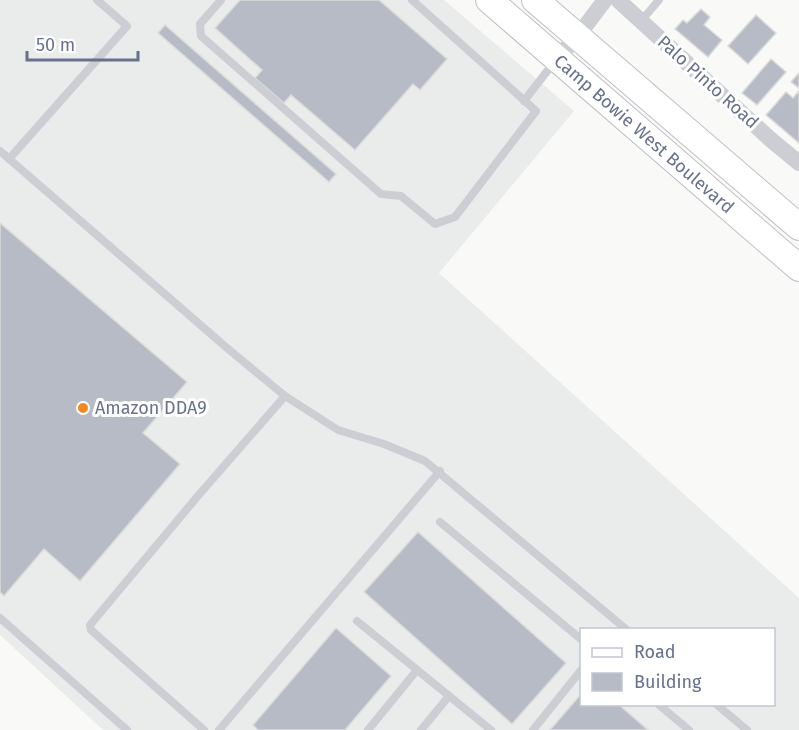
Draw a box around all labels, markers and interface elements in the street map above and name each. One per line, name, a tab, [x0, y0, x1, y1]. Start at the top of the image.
scale bar	[27, 24, 138, 62]
street label: Palo Pinto Road	[653, 31, 763, 133]
text: 50 m	[36, 34, 75, 56]
street label: Camp Bowie West Boulevard	[550, 50, 738, 218]
place label: Amazon DDA9	[95, 397, 207, 419]
marker: Amazon DDA9	[76, 401, 90, 415]
legend	[580, 628, 775, 706]
text: Road	[634, 641, 676, 663]
text: Building	[634, 671, 702, 693]

